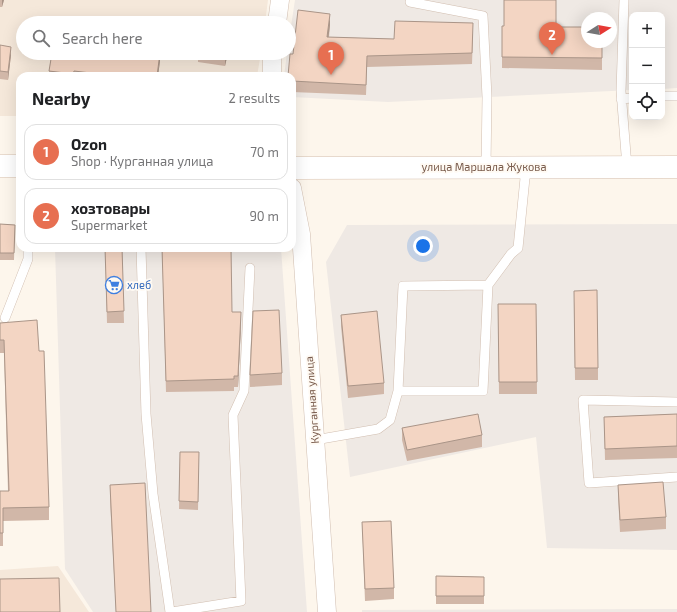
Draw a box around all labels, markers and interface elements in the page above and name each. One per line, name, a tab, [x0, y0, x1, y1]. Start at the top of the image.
north arrow	[581, 12, 617, 48]
map controls	[629, 12, 665, 120]
button: +	[629, 12, 665, 48]
search box	[16, 16, 296, 60]
pin: 2	[539, 22, 565, 55]
icon: search	[30, 27, 52, 49]
text: Search here	[62, 29, 143, 47]
pin: 1	[318, 42, 344, 75]
button: −	[629, 48, 665, 84]
button: locate	[629, 84, 665, 120]
text: Nearby	[32, 88, 90, 108]
text: 2 results	[228, 90, 280, 106]
text: Ozon	[71, 135, 107, 153]
text: 1	[43, 144, 49, 160]
text: 70 m	[250, 144, 279, 160]
text: Shop · Курганная улица	[71, 153, 214, 169]
street label: улица Маршала Жукова	[422, 160, 546, 174]
text: хозтовары	[71, 199, 150, 217]
text: 2	[42, 208, 50, 224]
text: 90 m	[249, 208, 279, 224]
text: Supermarket	[71, 217, 148, 233]
your location	[413, 236, 433, 256]
supermarket icon: хлеб	[104, 275, 124, 295]
place label: хлеб	[127, 278, 151, 291]
street label: Курганная улица	[302, 356, 322, 444]

